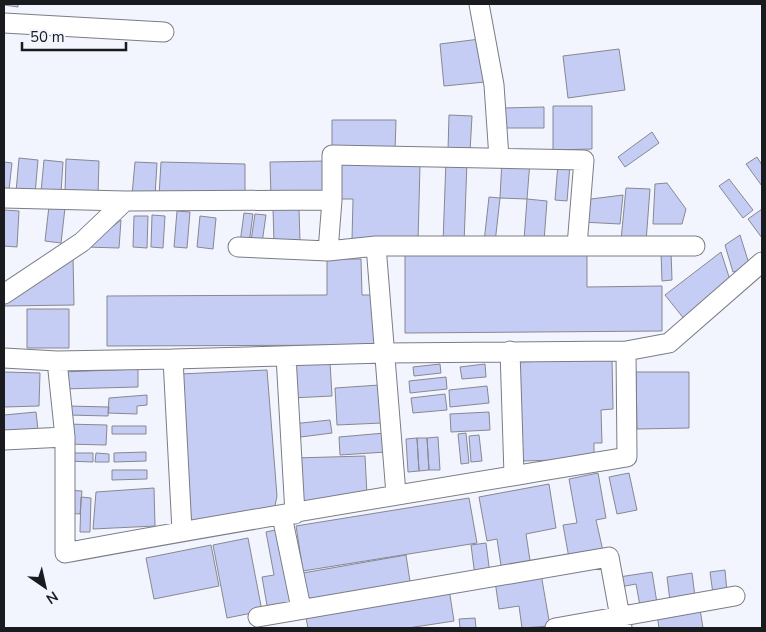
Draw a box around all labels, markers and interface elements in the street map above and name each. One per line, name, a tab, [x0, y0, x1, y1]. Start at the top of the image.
scale bar	[22, 20, 126, 52]
text: 50 m	[30, 27, 65, 47]
north arrow	[20, 562, 70, 612]
text: N	[42, 587, 62, 608]

